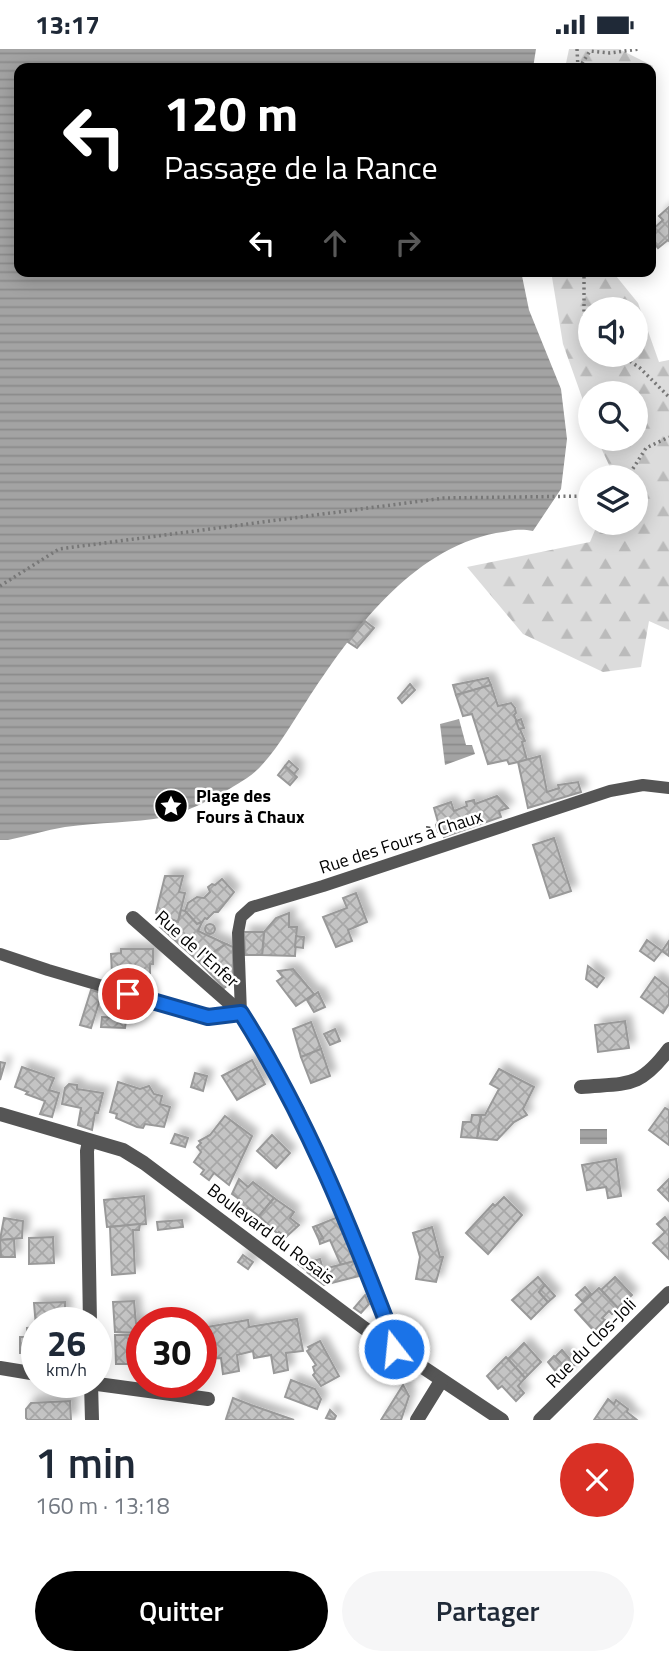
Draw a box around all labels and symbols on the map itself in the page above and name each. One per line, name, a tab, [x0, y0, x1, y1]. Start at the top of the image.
place label: Plage des Fours à Chaux	[196, 782, 305, 830]
place icon: Plage des Fours à Chaux	[152, 787, 190, 825]
street label: Rue des Fours à Chaux	[316, 802, 486, 881]
street label: Rue de l'Enfer	[149, 904, 245, 994]
pin	[98, 964, 158, 1024]
street label: Boulevard du Rosais	[202, 1177, 341, 1291]
street label: Rue du Clos-Joli	[539, 1291, 642, 1394]
speed limit sign: 30	[126, 1307, 217, 1398]
position arrow	[357, 1312, 431, 1386]

